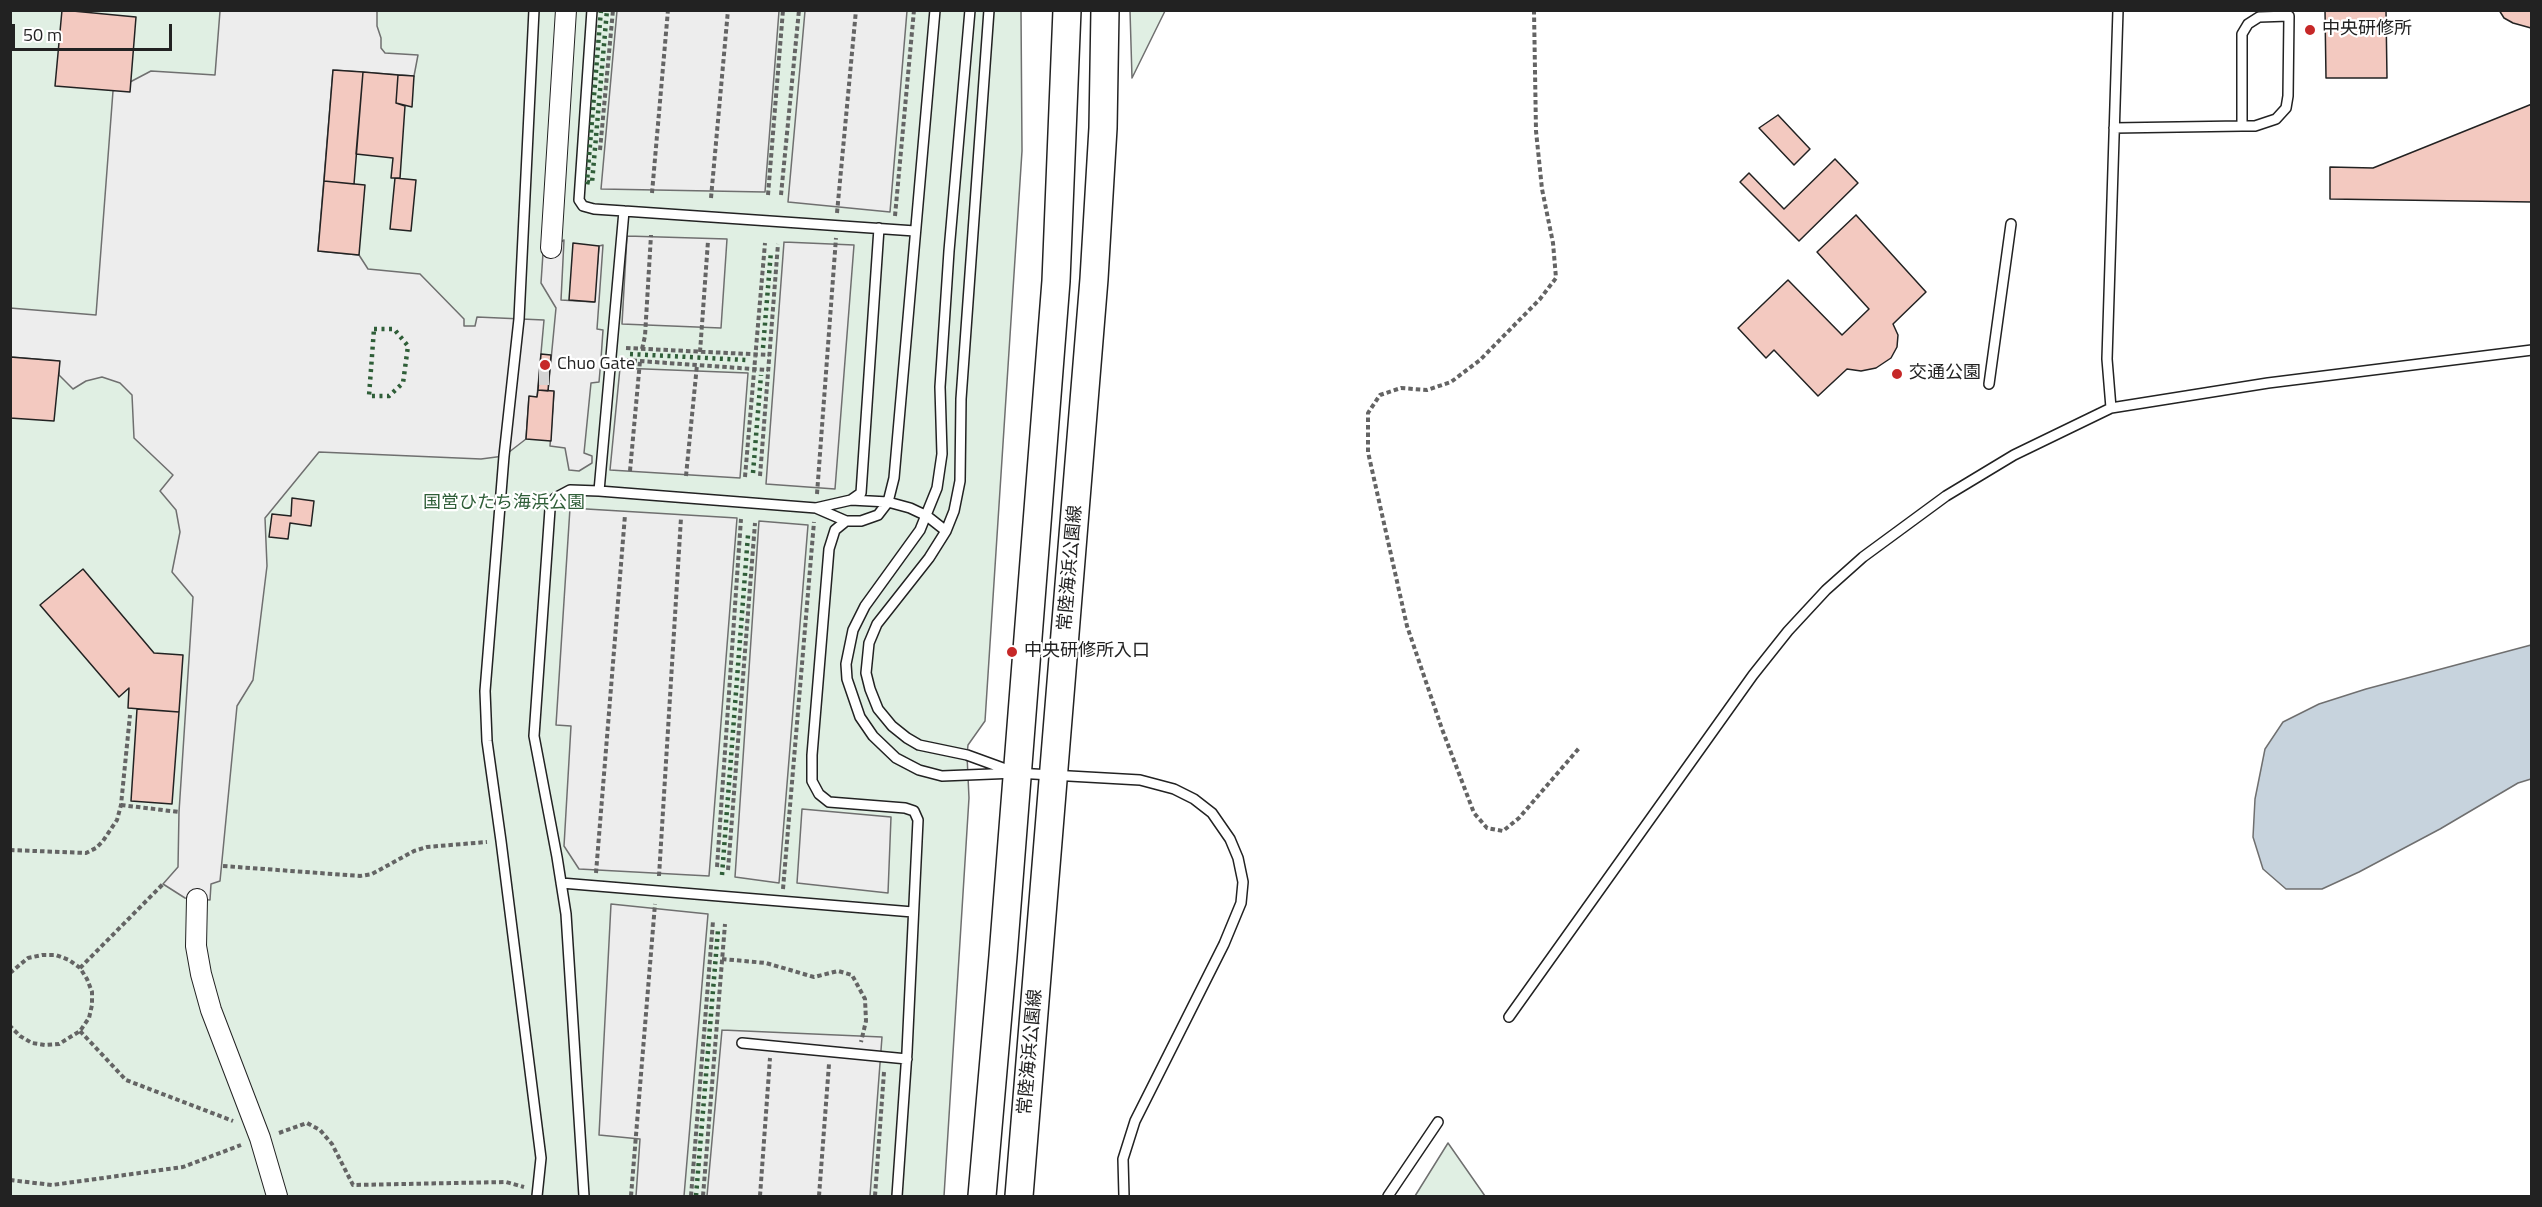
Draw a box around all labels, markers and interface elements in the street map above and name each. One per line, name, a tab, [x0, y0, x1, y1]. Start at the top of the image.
scale bar	[15, 12, 176, 50]
place label: 中央研修所	[2322, 19, 2412, 41]
text: 50 m	[23, 21, 62, 48]
marker: 中央研修所	[2303, 23, 2317, 37]
place label: Chuo Gate	[557, 354, 635, 376]
marker: Chuo Gate	[538, 358, 552, 372]
place label: 交通公園	[1909, 363, 1981, 385]
marker: 交通公園	[1890, 367, 1904, 381]
park label: 国営ひたち海浜公園	[423, 493, 585, 515]
street label: 常陸海浜公園線	[1055, 504, 1087, 632]
place label: 中央研修所入口	[1024, 641, 1150, 663]
marker: 中央研修所入口	[1005, 645, 1019, 659]
street label: 常陸海浜公園線	[1015, 988, 1047, 1116]

